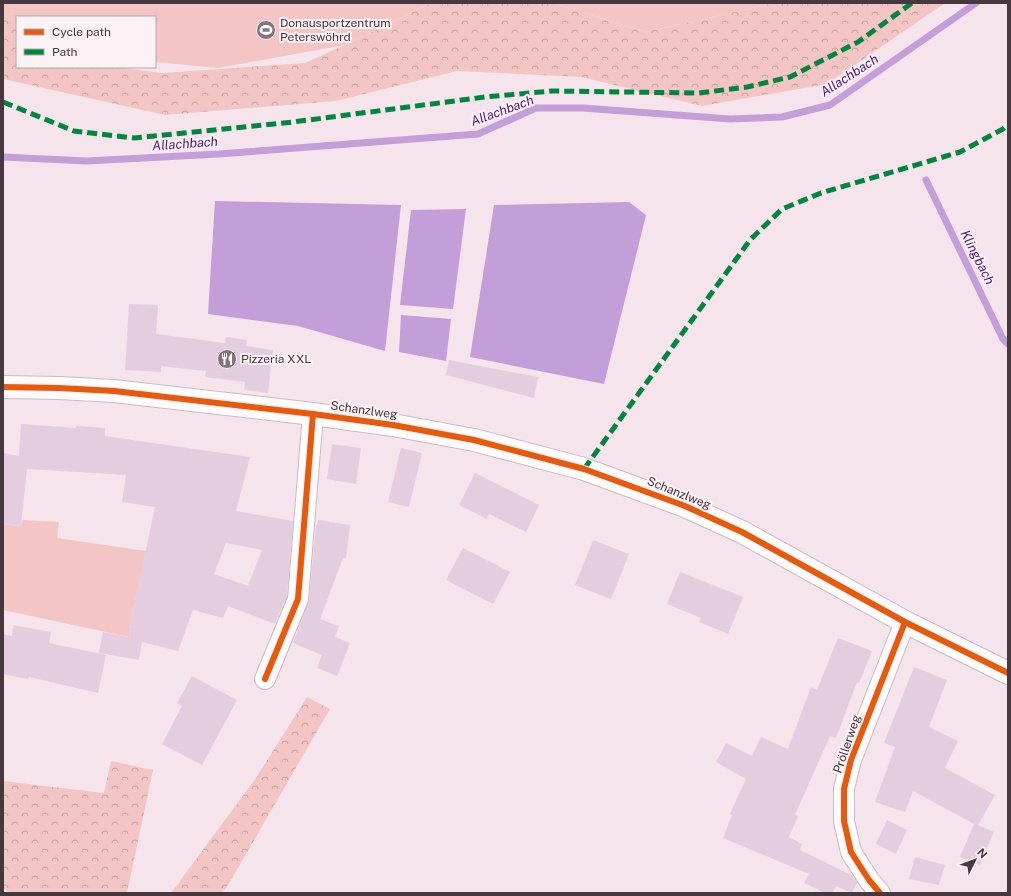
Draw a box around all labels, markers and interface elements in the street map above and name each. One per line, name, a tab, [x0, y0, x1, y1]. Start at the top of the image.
legend	[16, 16, 156, 68]
place label: Donausportzentrum Peterswöhrd	[280, 16, 391, 44]
sports icon: Donausportzentrum Peterswöhrd	[255, 19, 277, 41]
text: Cycle path	[52, 25, 111, 39]
text: Path	[52, 45, 78, 59]
water label: Allachbach	[818, 51, 881, 100]
water label: Allachbach	[469, 92, 536, 129]
water label: Allachbach	[152, 134, 218, 153]
water label: Klingbach	[957, 228, 998, 287]
restaurant icon: Pizzeria XXL	[216, 348, 238, 370]
place label: Pizzeria XXL	[241, 352, 311, 366]
street label: Schanzlweg	[330, 398, 398, 422]
street label: Schanzlweg	[645, 474, 713, 512]
street label: Pröllerweg	[830, 713, 864, 775]
north arrow	[955, 840, 995, 880]
text: N	[975, 846, 990, 861]

